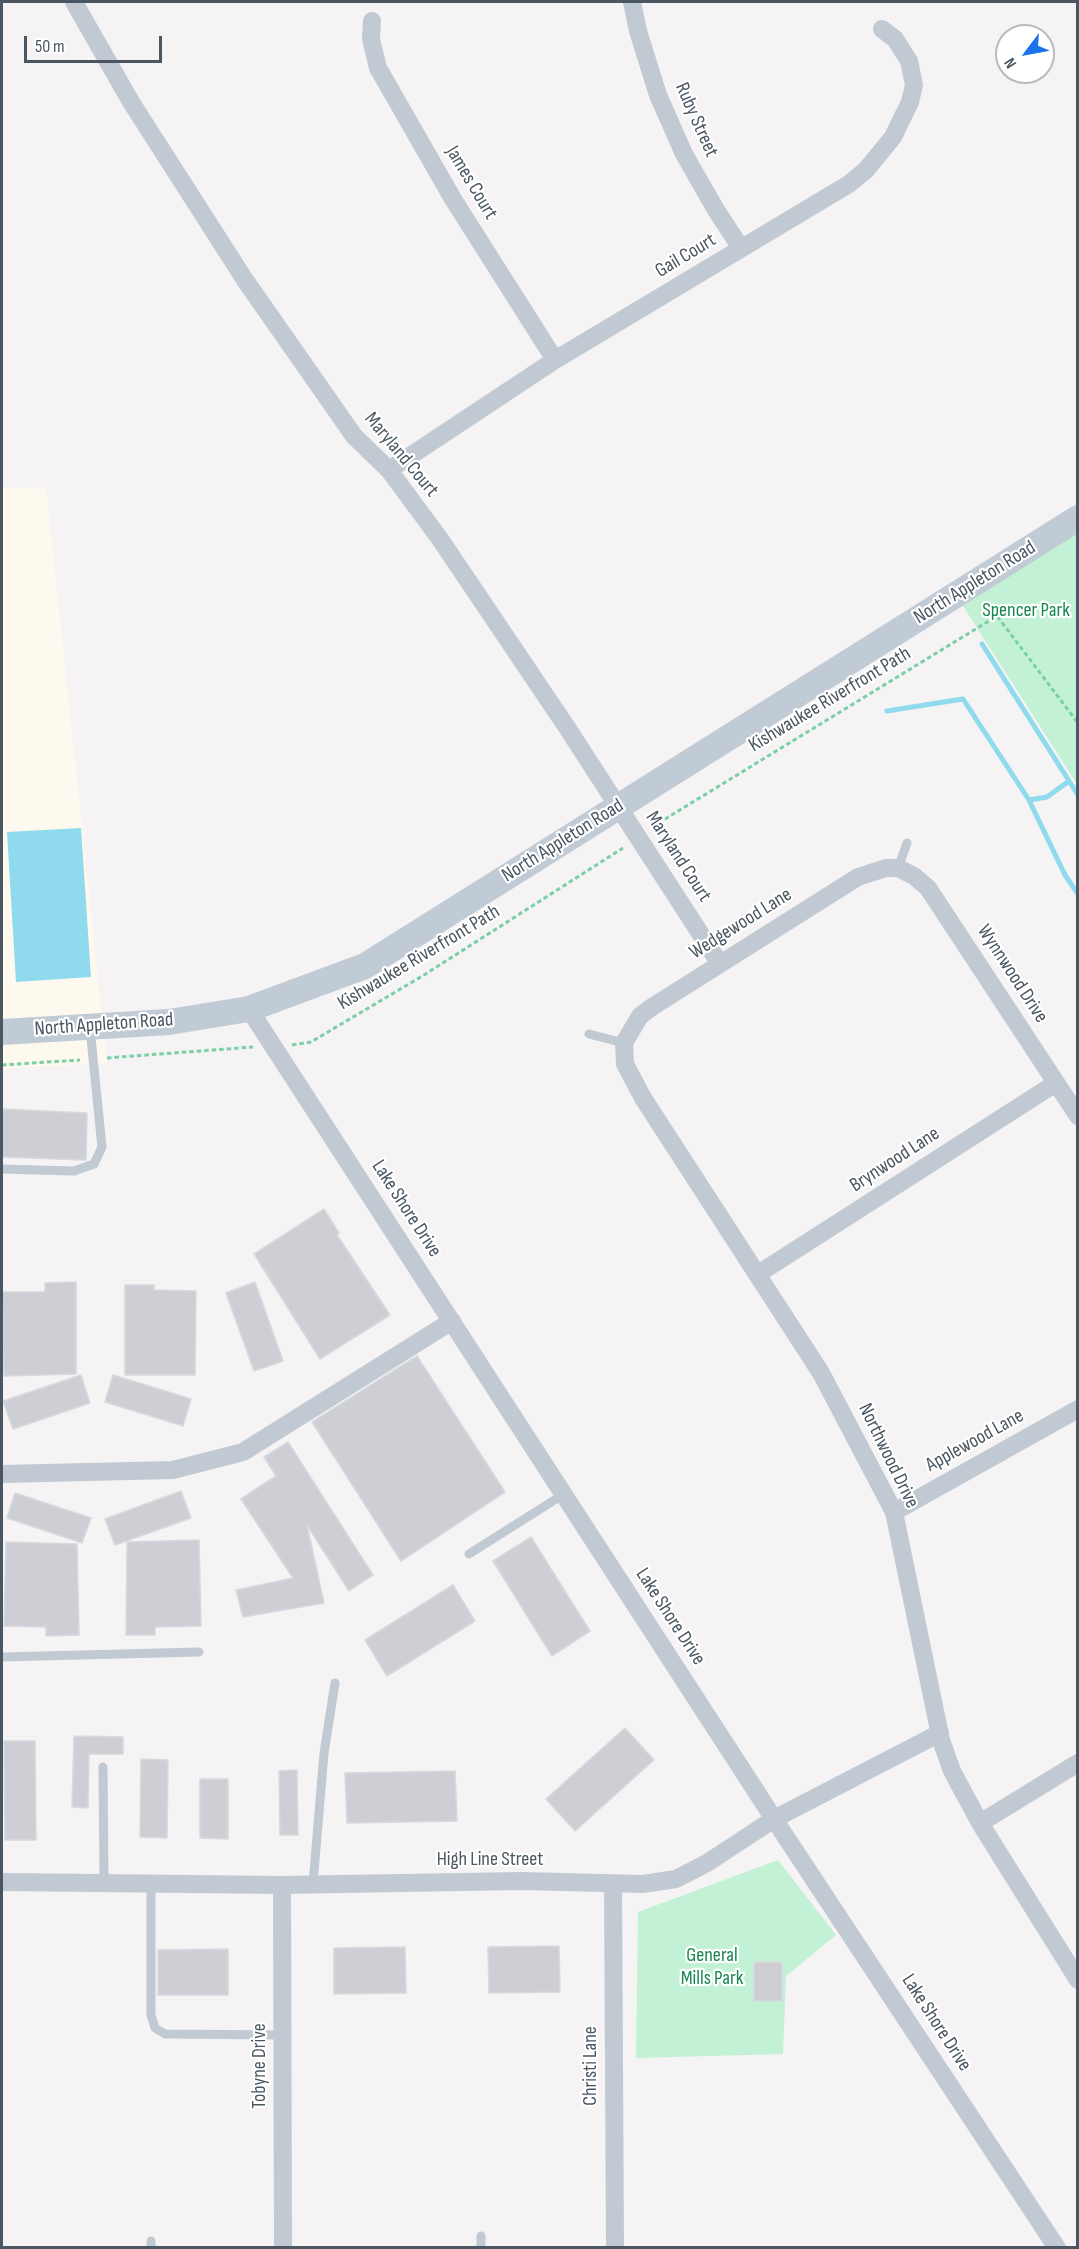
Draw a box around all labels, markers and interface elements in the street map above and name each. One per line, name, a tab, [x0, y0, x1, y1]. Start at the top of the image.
scale bar	[27, 24, 165, 62]
north arrow	[995, 24, 1055, 84]
text: 50 m	[35, 36, 65, 57]
text: N	[1001, 54, 1021, 71]
street label: Ruby Street	[669, 79, 723, 161]
street label: James Court	[440, 142, 502, 224]
street label: Gail Court	[651, 229, 721, 283]
street label: Maryland Court	[359, 408, 443, 502]
street label: North Appleton Road	[910, 536, 1040, 630]
park label: Spencer Park	[982, 599, 1070, 623]
street label: Kishwaukee Riverfront Path	[745, 642, 915, 758]
street label: North Appleton Road	[498, 794, 628, 888]
street label: Maryland Court	[640, 807, 716, 907]
street label: Wedgewood Lane	[685, 883, 797, 965]
street label: Kishwaukee Riverfront Path	[334, 900, 504, 1016]
street label: Wynnwood Drive	[971, 921, 1053, 1027]
street label: North Appleton Road	[34, 1008, 174, 1042]
street label: Brynwood Lane	[846, 1122, 944, 1198]
street label: Lake Shore Drive	[366, 1156, 446, 1262]
street label: Northwood Drive	[852, 1400, 924, 1512]
street label: Applewood Lane	[922, 1404, 1028, 1478]
street label: Lake Shore Drive	[630, 1564, 710, 1670]
street label: High Line Street	[437, 1848, 543, 1872]
park label: General Mills Park	[681, 1944, 743, 1991]
street label: Lake Shore Drive	[896, 1970, 976, 2076]
street label: Tobyne Drive	[248, 2023, 272, 2109]
street label: Christi Lane	[579, 2026, 603, 2106]

